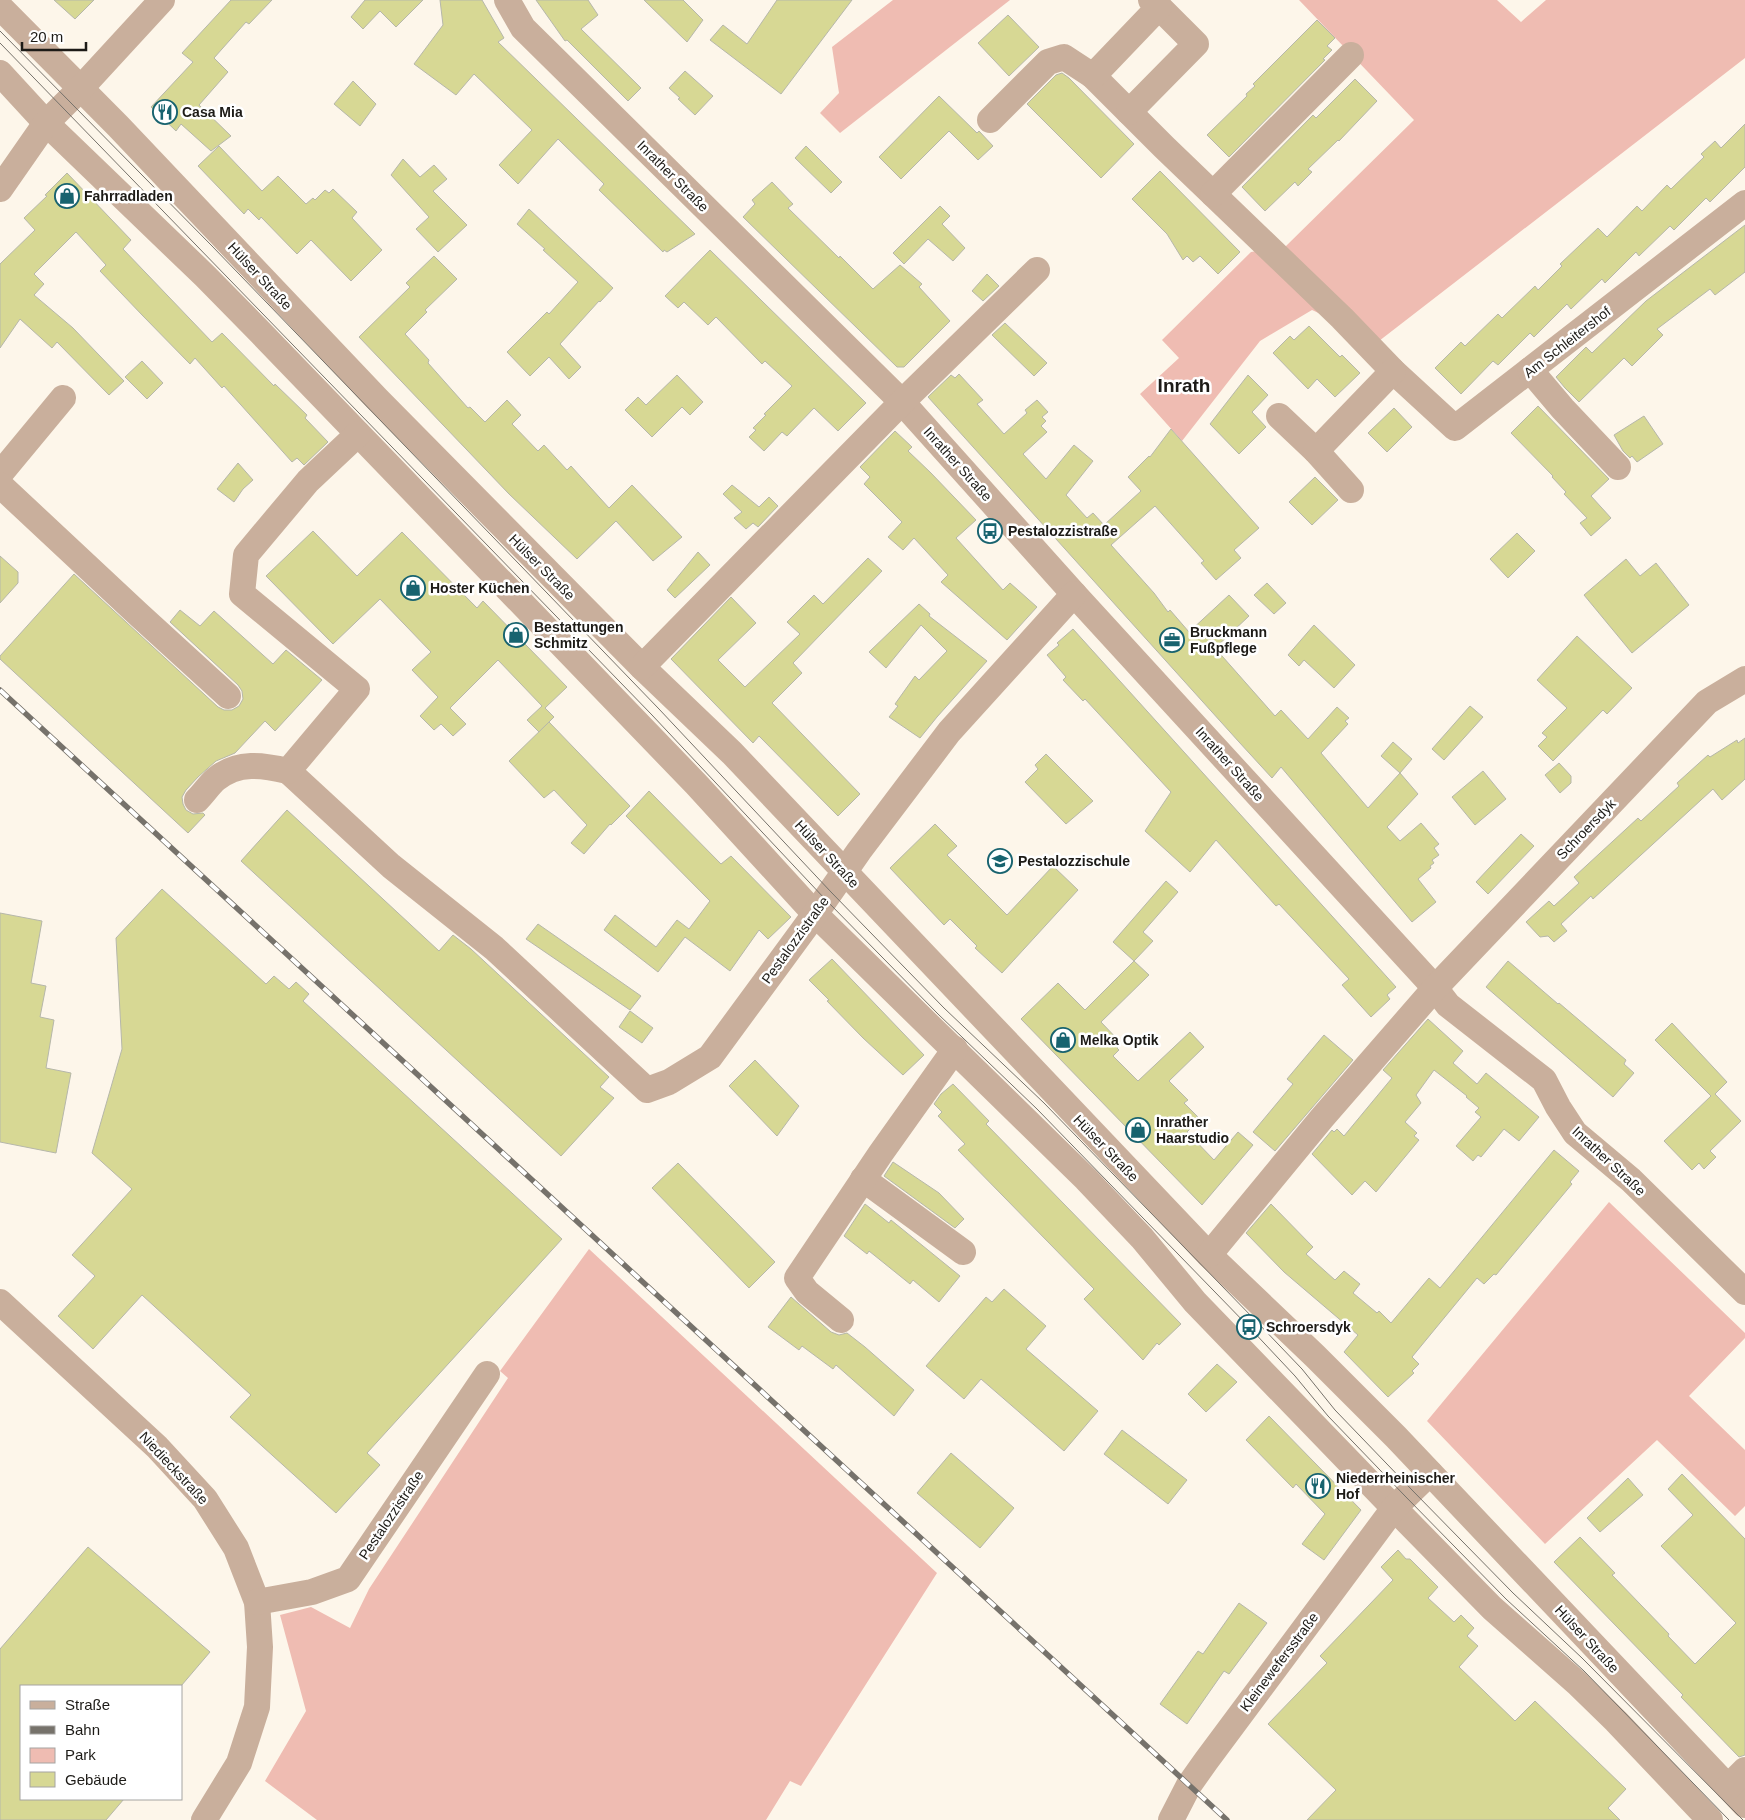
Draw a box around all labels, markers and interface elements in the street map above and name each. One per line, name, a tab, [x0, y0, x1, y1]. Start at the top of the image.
scale bar	[22, 20, 86, 52]
text: 20 m	[30, 28, 63, 45]
restaurant icon: Casa Mia	[152, 99, 178, 125]
place label: Casa Mia	[182, 104, 243, 120]
street label: Inrather Straße	[634, 137, 712, 215]
shop icon: Fahrradladen	[54, 183, 80, 209]
place label: Fahrradladen	[84, 188, 173, 204]
street label: Hülser Straße	[225, 239, 295, 313]
street label: Am Schleitershof	[1520, 303, 1614, 381]
district label: Inrath	[1158, 375, 1210, 396]
street label: Inrather Straße	[921, 424, 996, 504]
bus stop icon: Pestalozzistraße	[977, 518, 1003, 544]
place label: Pestalozzistraße	[1008, 523, 1118, 539]
street label: Hülser Straße	[506, 531, 578, 603]
shop icon: Hoster Küchen	[400, 575, 426, 601]
place label: Hoster Küchen	[430, 580, 530, 596]
place label: Bestattungen Schmitz	[534, 619, 623, 651]
shop icon: Bestattungen Schmitz	[503, 622, 529, 648]
place label: Bruckmann Fußpflege	[1190, 624, 1267, 656]
office icon: Bruckmann Fußpflege	[1159, 627, 1185, 653]
street label: Inrather Straße	[1193, 724, 1268, 804]
street label: Schroersdyk	[1553, 795, 1619, 863]
street label: Hülser Straße	[792, 817, 862, 891]
school or university icon: Pestalozzischule	[987, 848, 1013, 874]
place label: Pestalozzischule	[1018, 853, 1130, 869]
street label: Pestalozzistraße	[758, 893, 832, 987]
shop icon: Melka Optik	[1050, 1027, 1076, 1053]
place label: Melka Optik	[1080, 1032, 1159, 1048]
street label: Hülser Straße	[1070, 1111, 1142, 1185]
place label: Inrather Haarstudio	[1156, 1114, 1229, 1146]
shop icon: Inrather Haarstudio	[1125, 1117, 1151, 1143]
street label: Inrather Straße	[1569, 1123, 1649, 1199]
bus stop icon: Schroersdyk	[1236, 1314, 1262, 1340]
place label: Schroersdyk	[1266, 1319, 1351, 1335]
street label: Niedieckstraße	[136, 1428, 212, 1508]
street label: Pestalozzistraße	[355, 1467, 427, 1562]
place label: Niederrheinischer Hof	[1336, 1470, 1456, 1502]
restaurant icon: Niederrheinischer Hof	[1305, 1473, 1331, 1499]
street label: Hülser Straße	[1552, 1602, 1622, 1676]
street label: Kleinewefersstraße	[1237, 1609, 1322, 1715]
legend	[20, 1685, 182, 1800]
text: Straße	[65, 1696, 110, 1713]
text: Bahn	[65, 1721, 100, 1738]
text: Park	[65, 1746, 96, 1763]
text: Gebäude	[65, 1771, 127, 1788]

